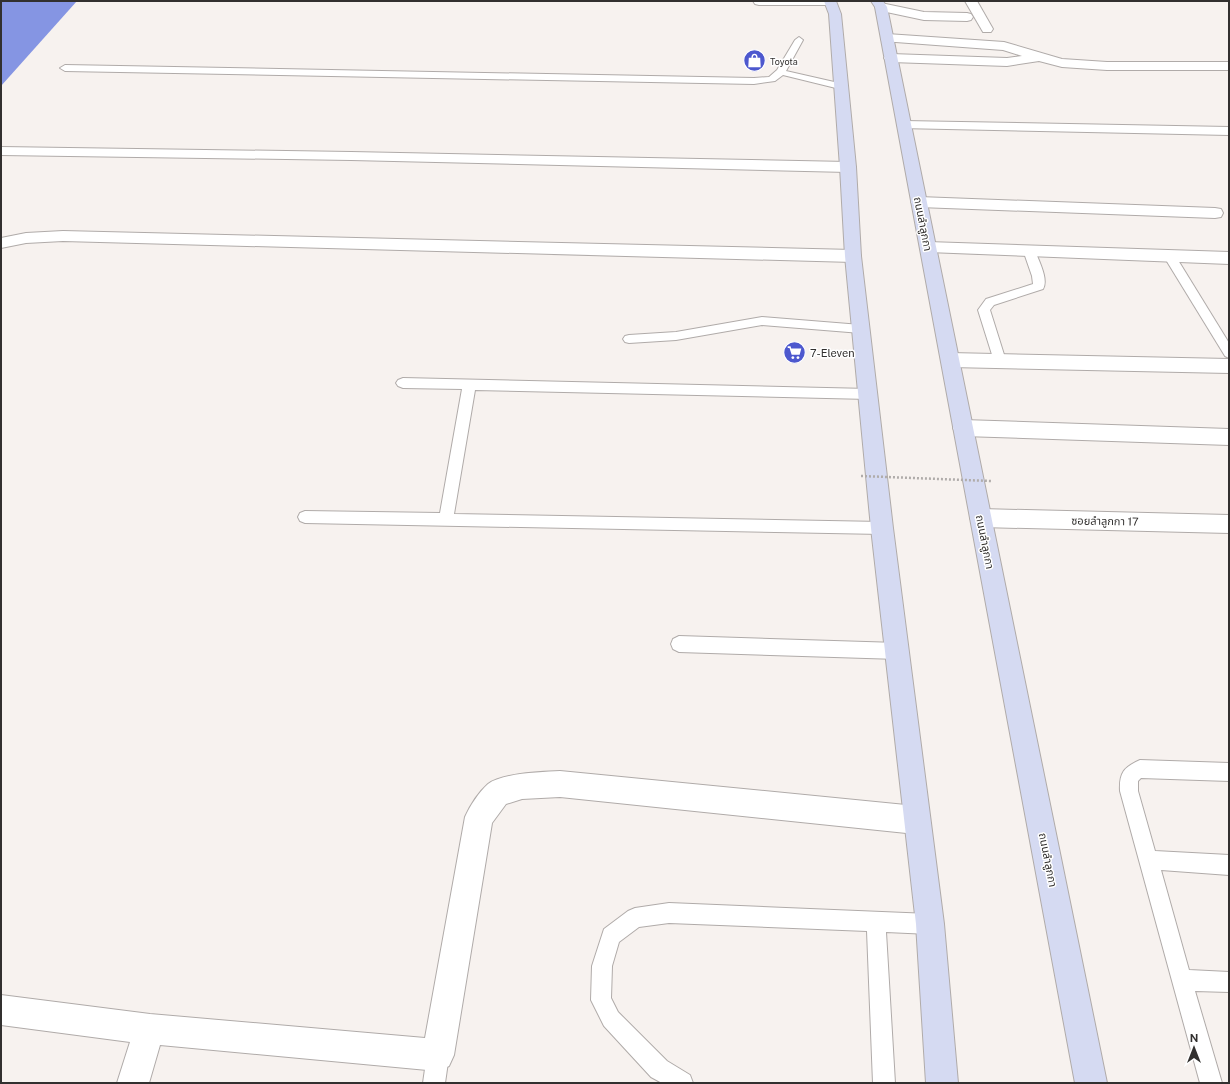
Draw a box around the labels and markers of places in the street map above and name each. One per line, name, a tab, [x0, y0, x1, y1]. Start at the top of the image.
shop icon: Toyota	[742, 48, 768, 74]
place label: Toyota	[770, 56, 798, 67]
supermarket icon: 7-Eleven	[781, 340, 807, 366]
place label: 7-Eleven	[810, 347, 855, 359]

